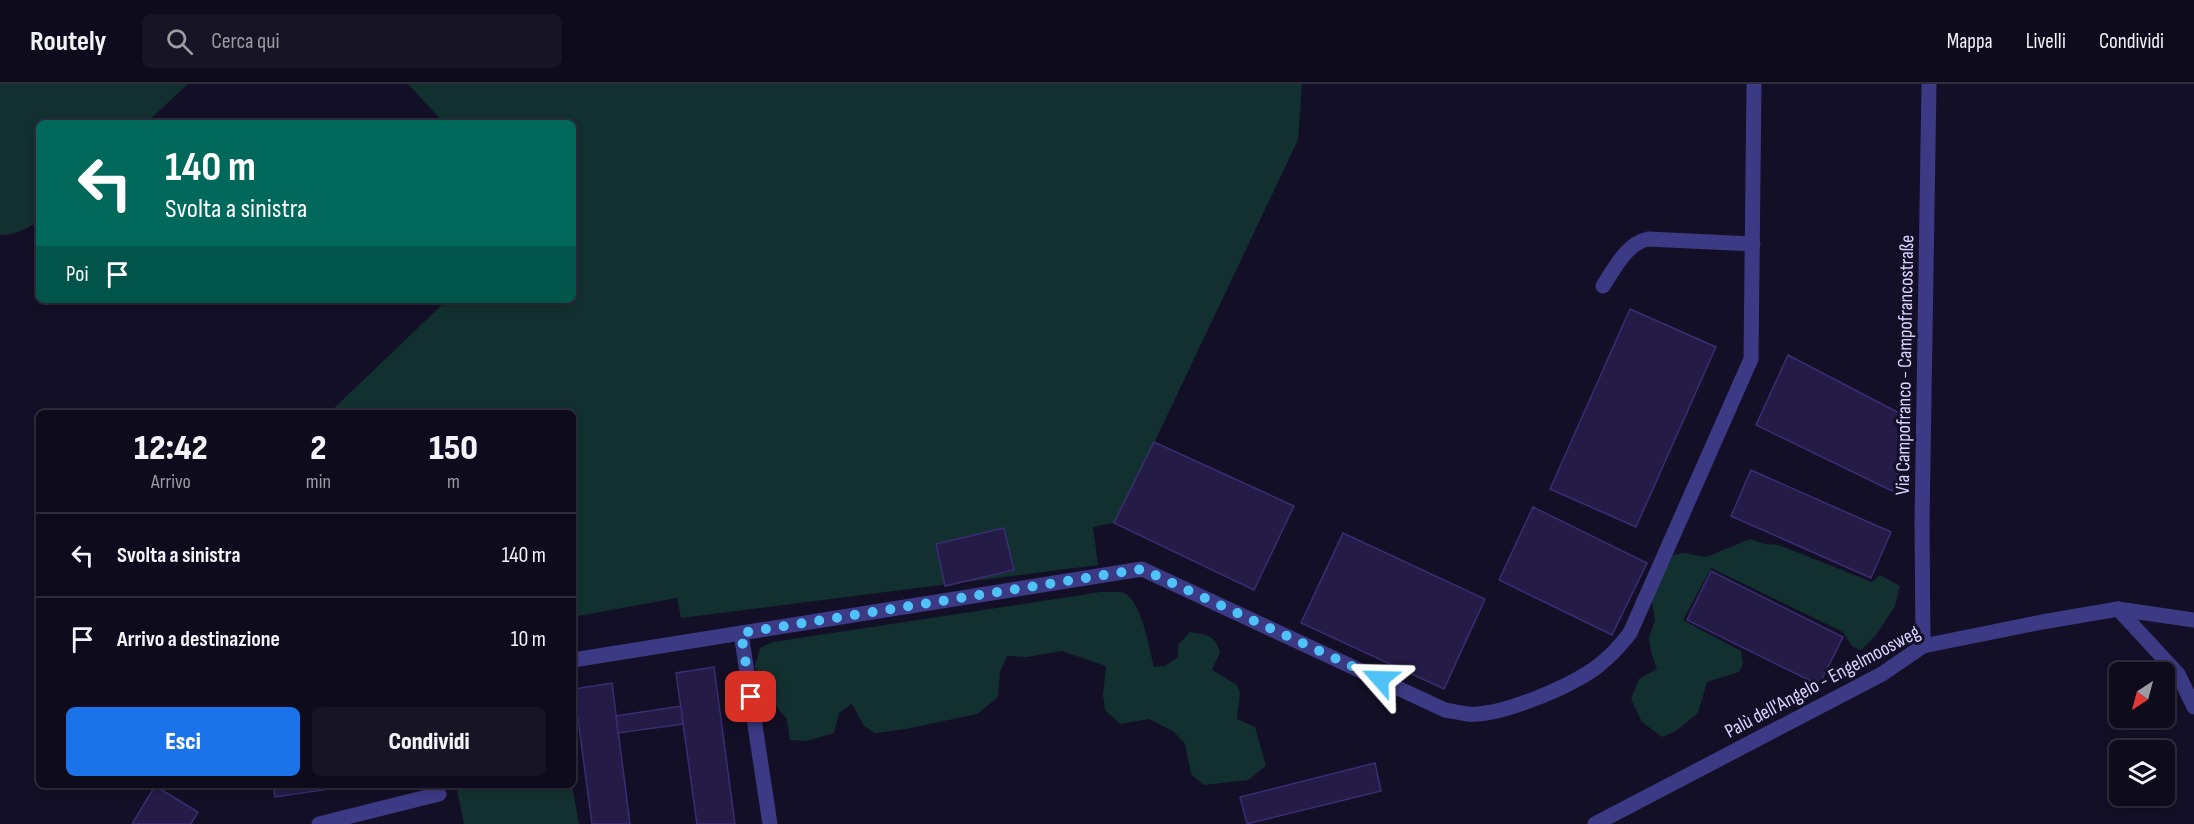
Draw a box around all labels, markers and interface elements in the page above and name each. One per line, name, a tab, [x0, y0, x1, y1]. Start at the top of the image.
search box	[142, 14, 562, 68]
text: Routely	[30, 25, 106, 58]
icon: search	[163, 25, 196, 58]
text: Cerca qui	[211, 28, 279, 55]
text: Mappa	[1947, 29, 1993, 54]
text: Livelli	[2026, 29, 2066, 54]
text: Condividi	[2099, 29, 2164, 54]
text: 140 m	[165, 142, 256, 193]
icon: left	[66, 144, 144, 222]
text: Svolta a sinistra	[165, 193, 307, 225]
street label: Via Campofranco - Campofrancostraße	[1891, 235, 1919, 495]
icon: arrive	[101, 258, 134, 291]
text: Poi	[66, 261, 89, 288]
text: 12:42	[134, 427, 208, 470]
text: 2	[310, 427, 326, 470]
text: 150	[429, 427, 478, 470]
text: Arrivo	[151, 470, 191, 494]
text: min	[306, 470, 331, 494]
text: m	[447, 470, 460, 494]
icon: left	[66, 539, 99, 572]
text: Svolta a sinistra	[117, 542, 240, 569]
text: 140 m	[502, 542, 546, 569]
street label: Palù dell'Angelo - Engelmoosweg	[1721, 620, 1924, 744]
icon: arrive	[66, 623, 99, 656]
text: Arrivo a destinazione	[117, 626, 280, 653]
text: 10 m	[511, 626, 546, 653]
position arrow	[1348, 647, 1412, 711]
north arrow	[2109, 662, 2175, 728]
map controls	[2109, 662, 2175, 806]
pin	[725, 671, 776, 722]
icon: arrive	[734, 680, 767, 713]
button: Esci	[66, 707, 300, 776]
button: Condividi	[312, 707, 546, 776]
button: layers	[2109, 740, 2175, 806]

